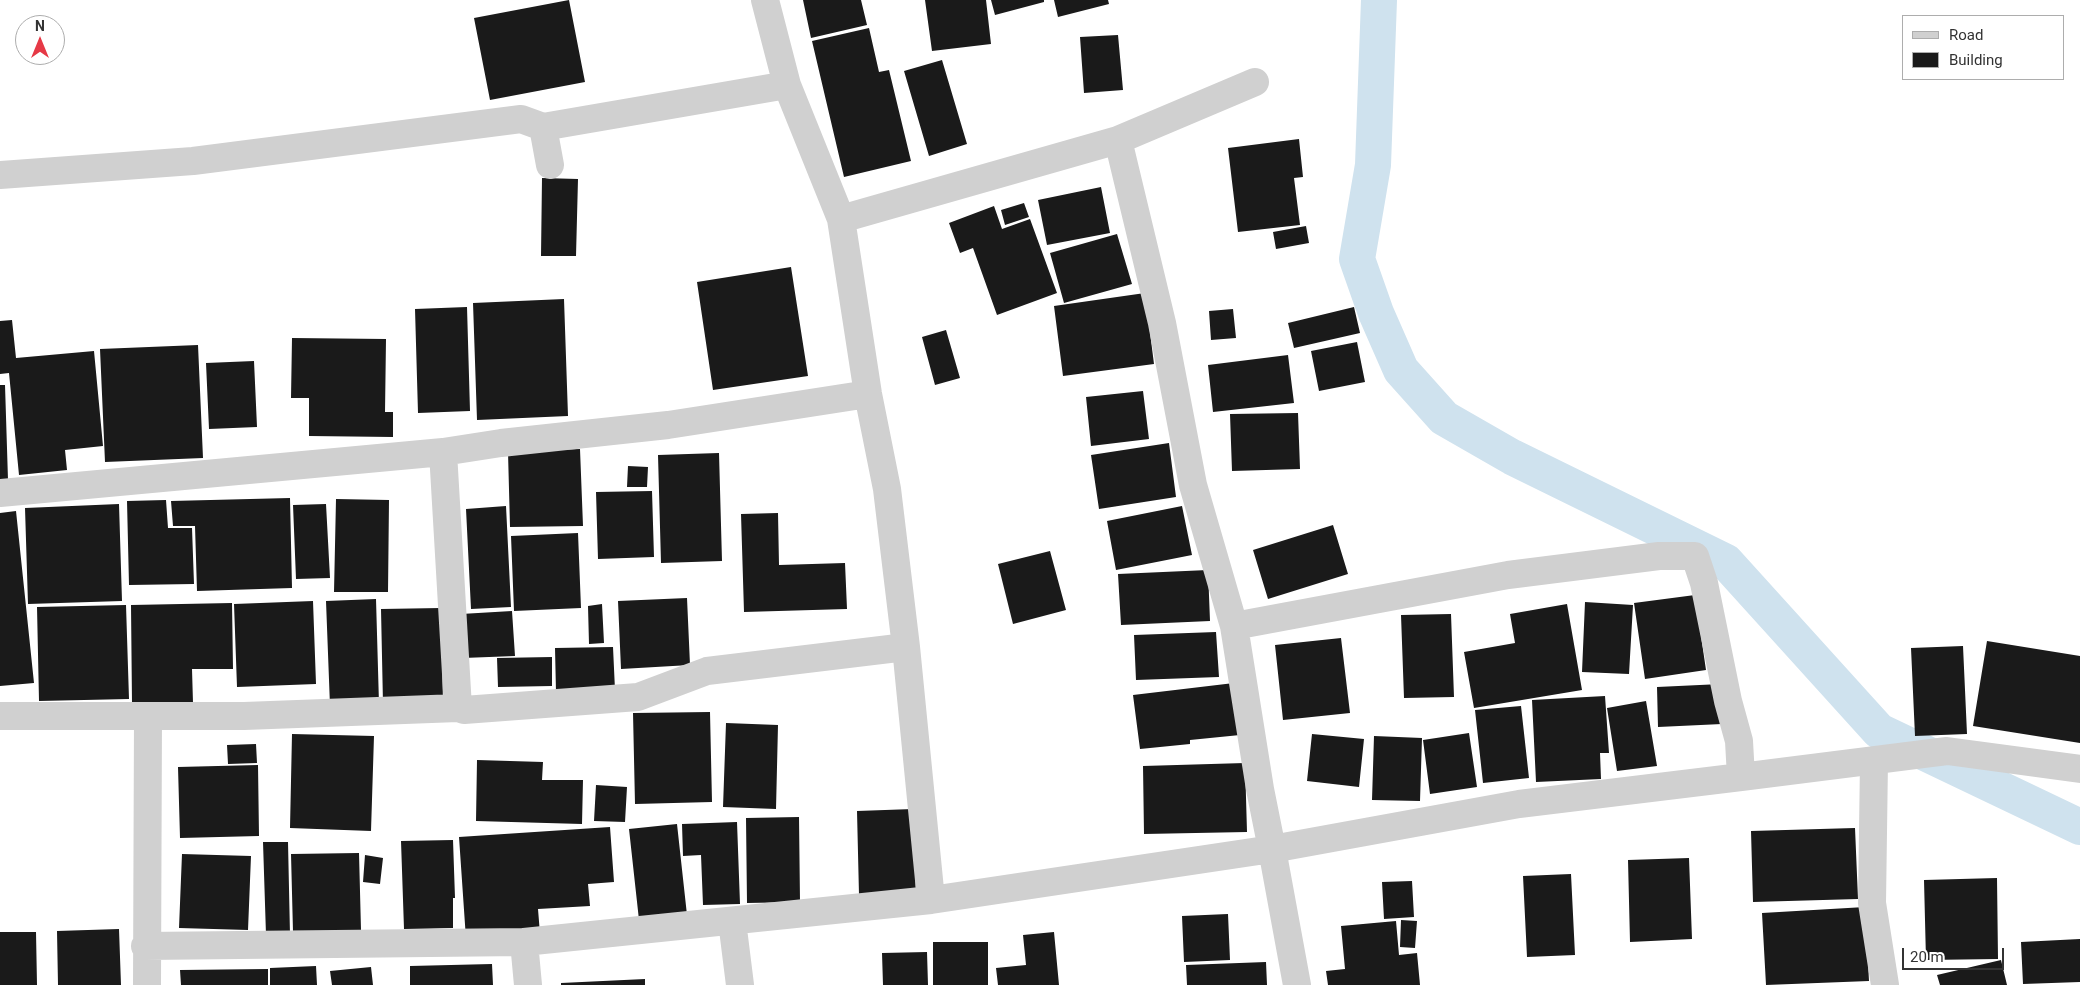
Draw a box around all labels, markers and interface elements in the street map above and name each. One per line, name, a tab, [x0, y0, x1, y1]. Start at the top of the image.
north arrow	[15, 15, 65, 65]
legend	[1902, 15, 2065, 80]
text: N	[35, 18, 45, 34]
text: Road	[1949, 26, 1983, 44]
text: Building	[1949, 51, 2003, 69]
scale bar	[1905, 938, 2008, 970]
text: 20 m	[1910, 948, 1944, 966]

